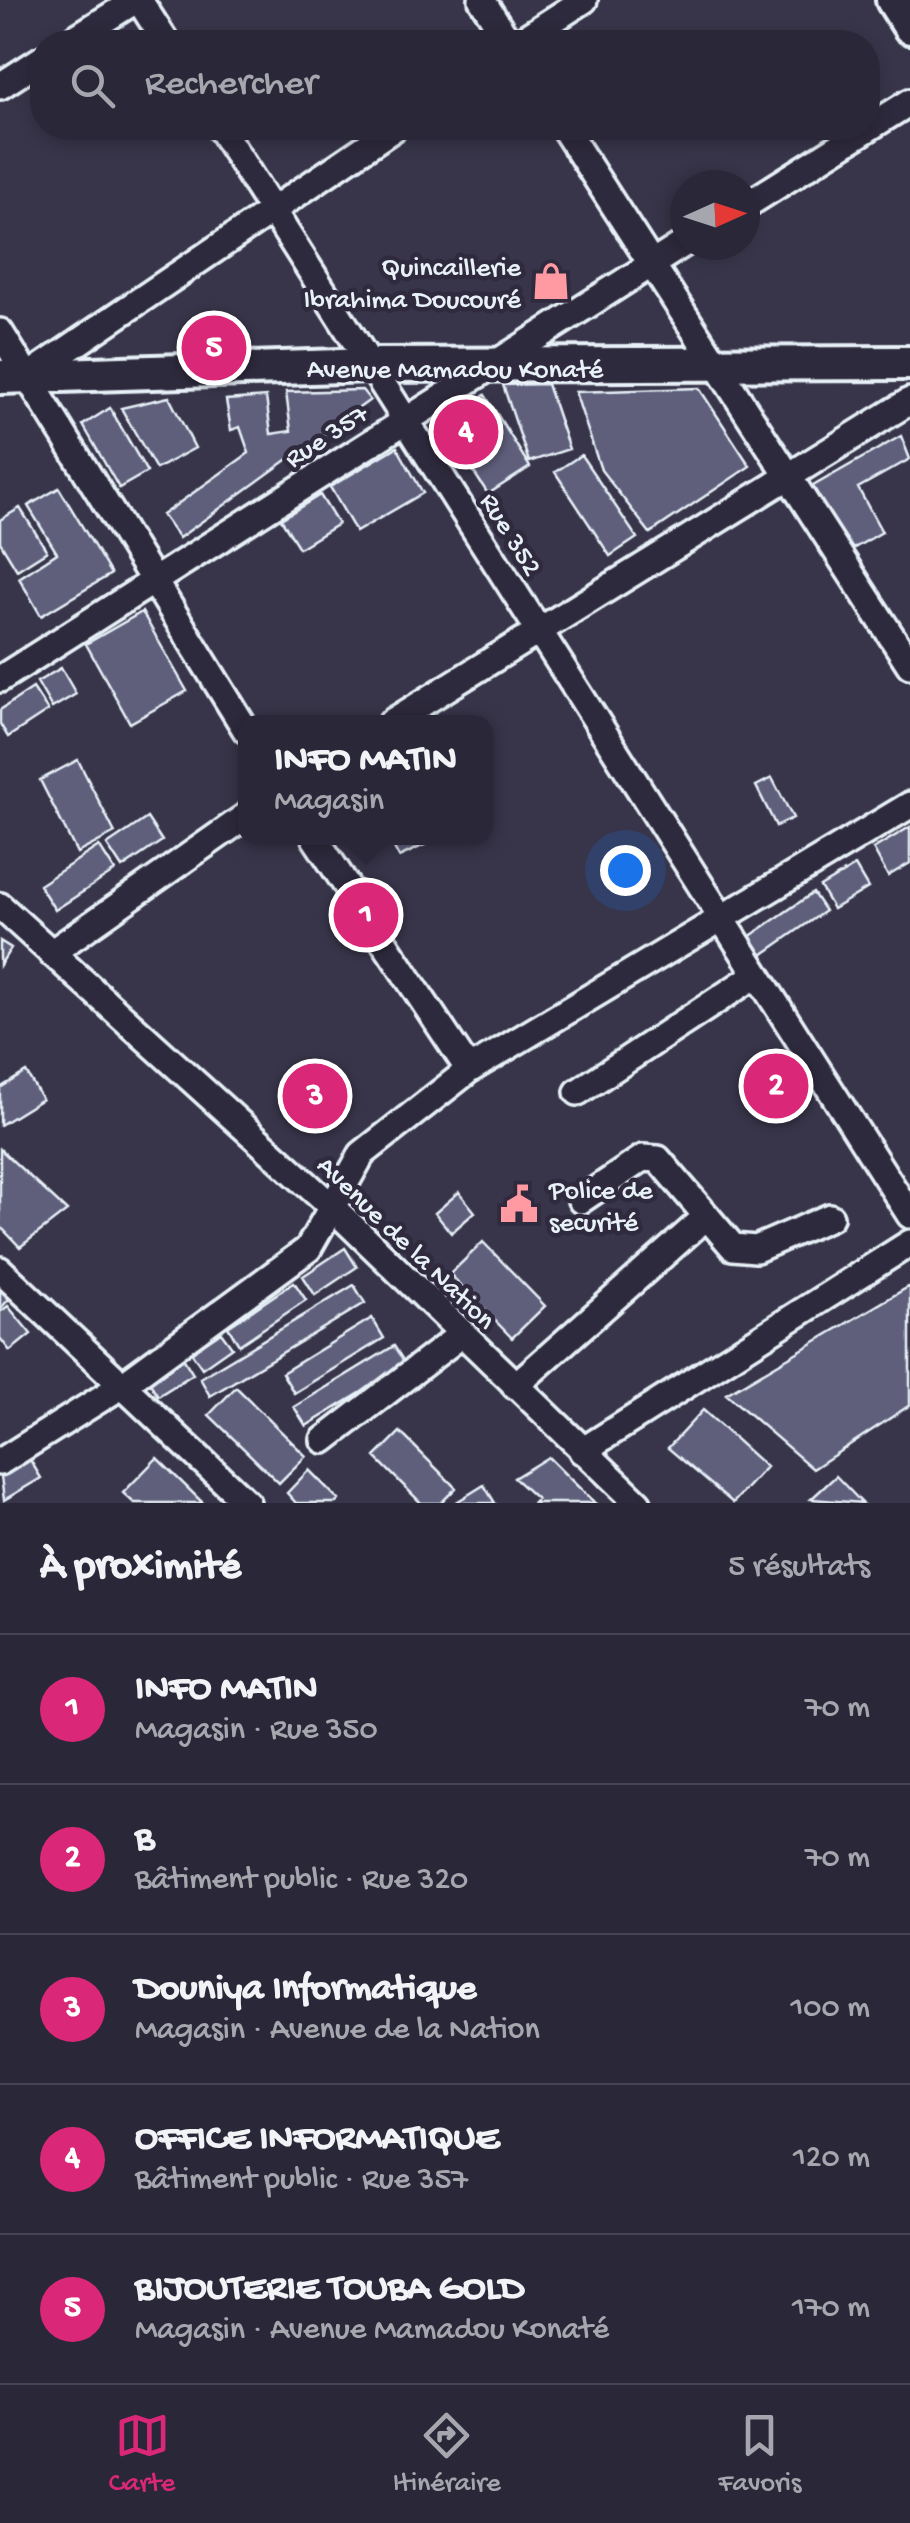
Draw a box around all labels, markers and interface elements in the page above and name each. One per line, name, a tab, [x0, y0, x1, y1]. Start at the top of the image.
search box	[30, 30, 880, 140]
icon: search	[65, 58, 120, 113]
text: Rechercher	[145, 63, 317, 107]
north arrow	[670, 170, 760, 260]
place label: Quincaillerie Ibrahima Doucouré	[303, 253, 522, 318]
shop icon: Quincaillerie Ibrahima Doucouré	[530, 260, 572, 302]
pin: 5	[182, 310, 246, 386]
street label: Avenue Mamadou Konaté	[307, 355, 604, 388]
pin: 4	[434, 394, 498, 470]
street label: Rue 357	[280, 398, 377, 477]
street label: Rue 352	[471, 488, 548, 583]
popup	[238, 715, 493, 845]
text: INFO MATIN	[274, 739, 457, 783]
text: Magasin	[274, 783, 384, 821]
your location	[600, 845, 651, 896]
pin: 1	[334, 878, 398, 952]
pin: 2	[744, 1048, 808, 1124]
pin: 3	[282, 1058, 348, 1134]
street label: Avenue de la Nation	[309, 1150, 502, 1338]
place label: Police de securité	[548, 1176, 653, 1241]
public building icon: Police de securité	[498, 1183, 540, 1225]
text: À proximité	[40, 1544, 241, 1593]
text: 5 résultats	[728, 1549, 870, 1587]
text: INFO MATIN	[135, 1668, 318, 1712]
text: 1	[66, 1690, 79, 1728]
text: 70 m	[805, 1690, 870, 1728]
text: Magasin · Rue 350	[135, 1712, 378, 1750]
text: B	[135, 1818, 154, 1862]
text: 2	[65, 1840, 80, 1878]
text: 70 m	[805, 1840, 870, 1878]
text: Bâtiment public · Rue 320	[135, 1862, 468, 1900]
text: Douniya Informatique	[135, 1968, 476, 2012]
text: 3	[64, 1990, 81, 2028]
text: 100 m	[790, 1990, 870, 2028]
text: Magasin · Avenue de la Nation	[135, 2012, 540, 2050]
text: OFFICE INFORMATIQUE	[135, 2118, 499, 2162]
text: 4	[65, 2140, 80, 2178]
text: 120 m	[793, 2140, 870, 2178]
text: Bâtiment public · Rue 357	[135, 2162, 468, 2200]
text: BIJOUTERIE TOUBA GOLD	[135, 2268, 524, 2312]
text: 5	[64, 2290, 81, 2328]
text: 170 m	[792, 2290, 870, 2328]
text: Magasin · Avenue Mamadou Konaté	[135, 2312, 609, 2350]
tab: Carte	[109, 2408, 175, 2501]
tab: Itinéraire	[393, 2408, 501, 2501]
tab: Favoris	[718, 2408, 801, 2501]

